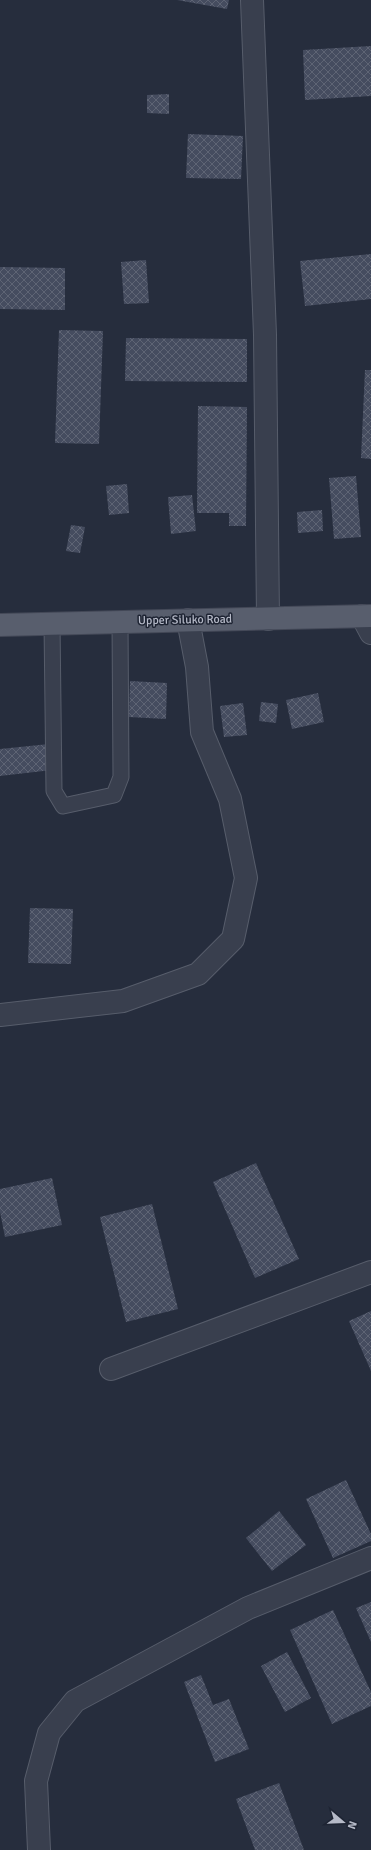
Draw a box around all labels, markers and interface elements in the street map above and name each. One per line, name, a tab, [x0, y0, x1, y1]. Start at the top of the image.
street label: Upper Siluko Road	[138, 612, 232, 628]
north arrow	[323, 1802, 363, 1842]
text: N	[345, 1819, 359, 1831]

